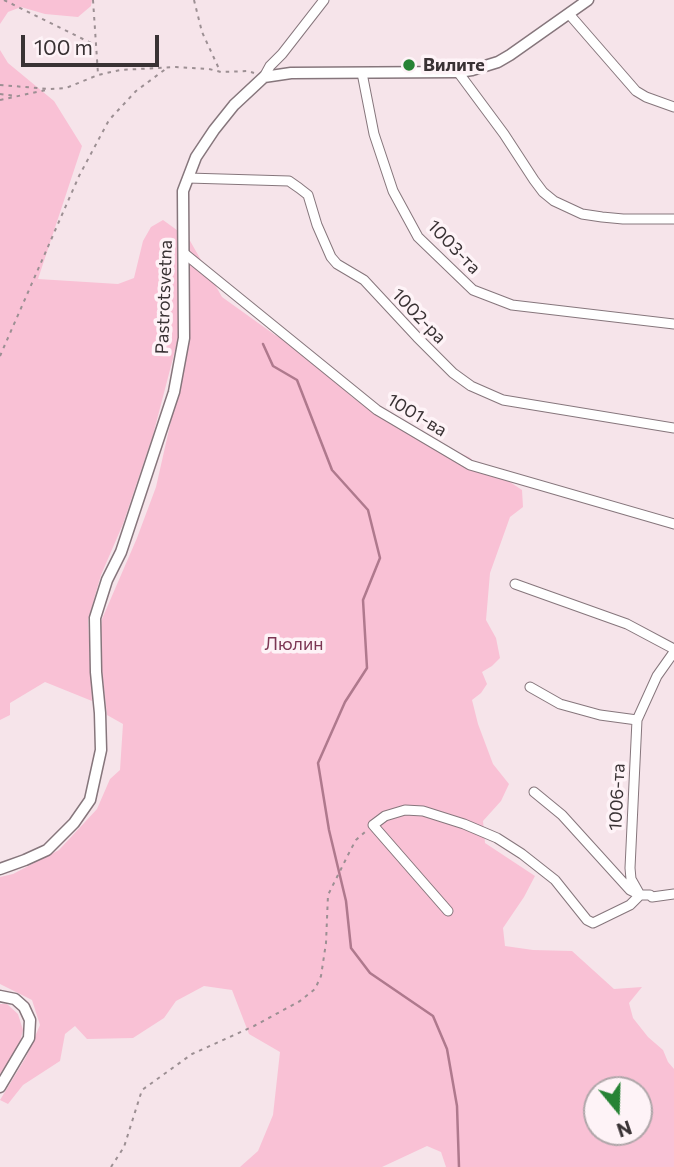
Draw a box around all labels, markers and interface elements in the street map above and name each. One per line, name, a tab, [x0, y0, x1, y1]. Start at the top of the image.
scale bar	[24, 21, 163, 65]
text: 100 m	[34, 34, 93, 59]
place label: Вилите	[423, 54, 485, 76]
marker: Вилите	[401, 57, 417, 73]
street label: 1003-та	[423, 215, 485, 279]
street label: Pastrotsvetna	[151, 239, 177, 355]
street label: 1002-ра	[387, 284, 451, 348]
street label: 1001-ва	[383, 389, 451, 441]
park label: Люлин	[264, 633, 324, 655]
street label: 1006-та	[604, 763, 630, 831]
north arrow	[583, 1076, 653, 1146]
text: N	[614, 1116, 635, 1143]

